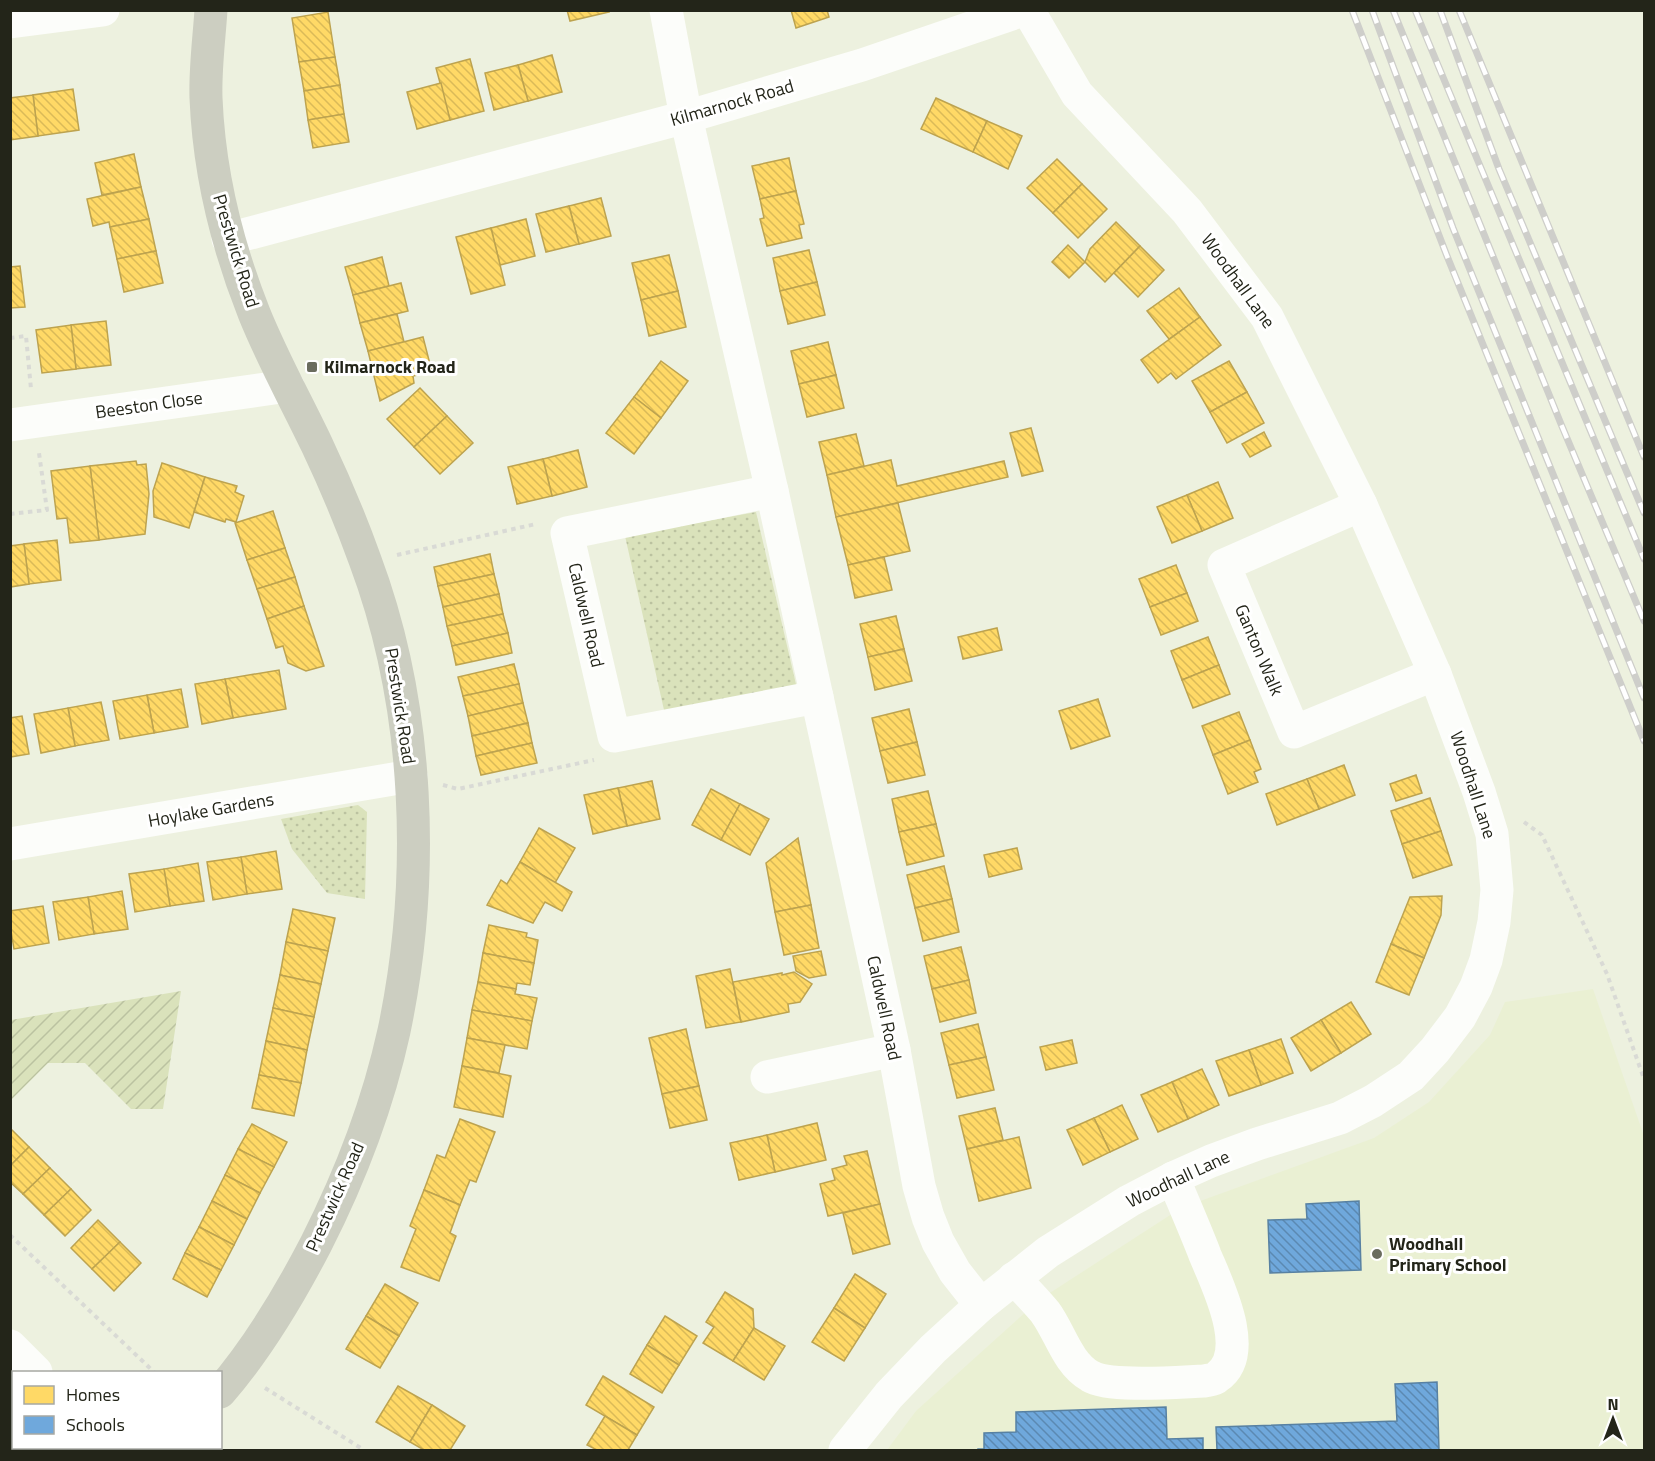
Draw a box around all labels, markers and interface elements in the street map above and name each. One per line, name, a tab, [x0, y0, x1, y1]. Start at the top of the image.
street label: Kilmarnock Road	[667, 72, 797, 133]
street label: Prestwick Road	[206, 191, 267, 311]
street label: Woodhall Lane	[1195, 228, 1282, 334]
place label: Kilmarnock Road	[324, 353, 456, 380]
marker: Kilmarnock Road	[305, 360, 319, 374]
street label: Beeston Close	[94, 384, 204, 425]
street label: Caldwell Road	[561, 560, 612, 670]
street label: Ganton Walk	[1228, 600, 1291, 700]
street label: Prestwick Road	[378, 646, 423, 766]
street label: Woodhall Lane	[1443, 728, 1504, 842]
street label: Hoylake Gardens	[146, 785, 276, 834]
street label: Caldwell Road	[860, 953, 909, 1063]
street label: Prestwick Road	[298, 1138, 371, 1256]
street label: Woodhall Lane	[1122, 1143, 1234, 1214]
place label: Woodhall Primary School	[1389, 1230, 1507, 1278]
marker: Woodhall Primary School	[1370, 1247, 1384, 1261]
legend	[12, 1371, 222, 1449]
text: Homes	[66, 1381, 120, 1408]
north arrow	[1583, 1389, 1643, 1449]
text: N	[1607, 1392, 1619, 1416]
text: Schools	[66, 1411, 125, 1438]

